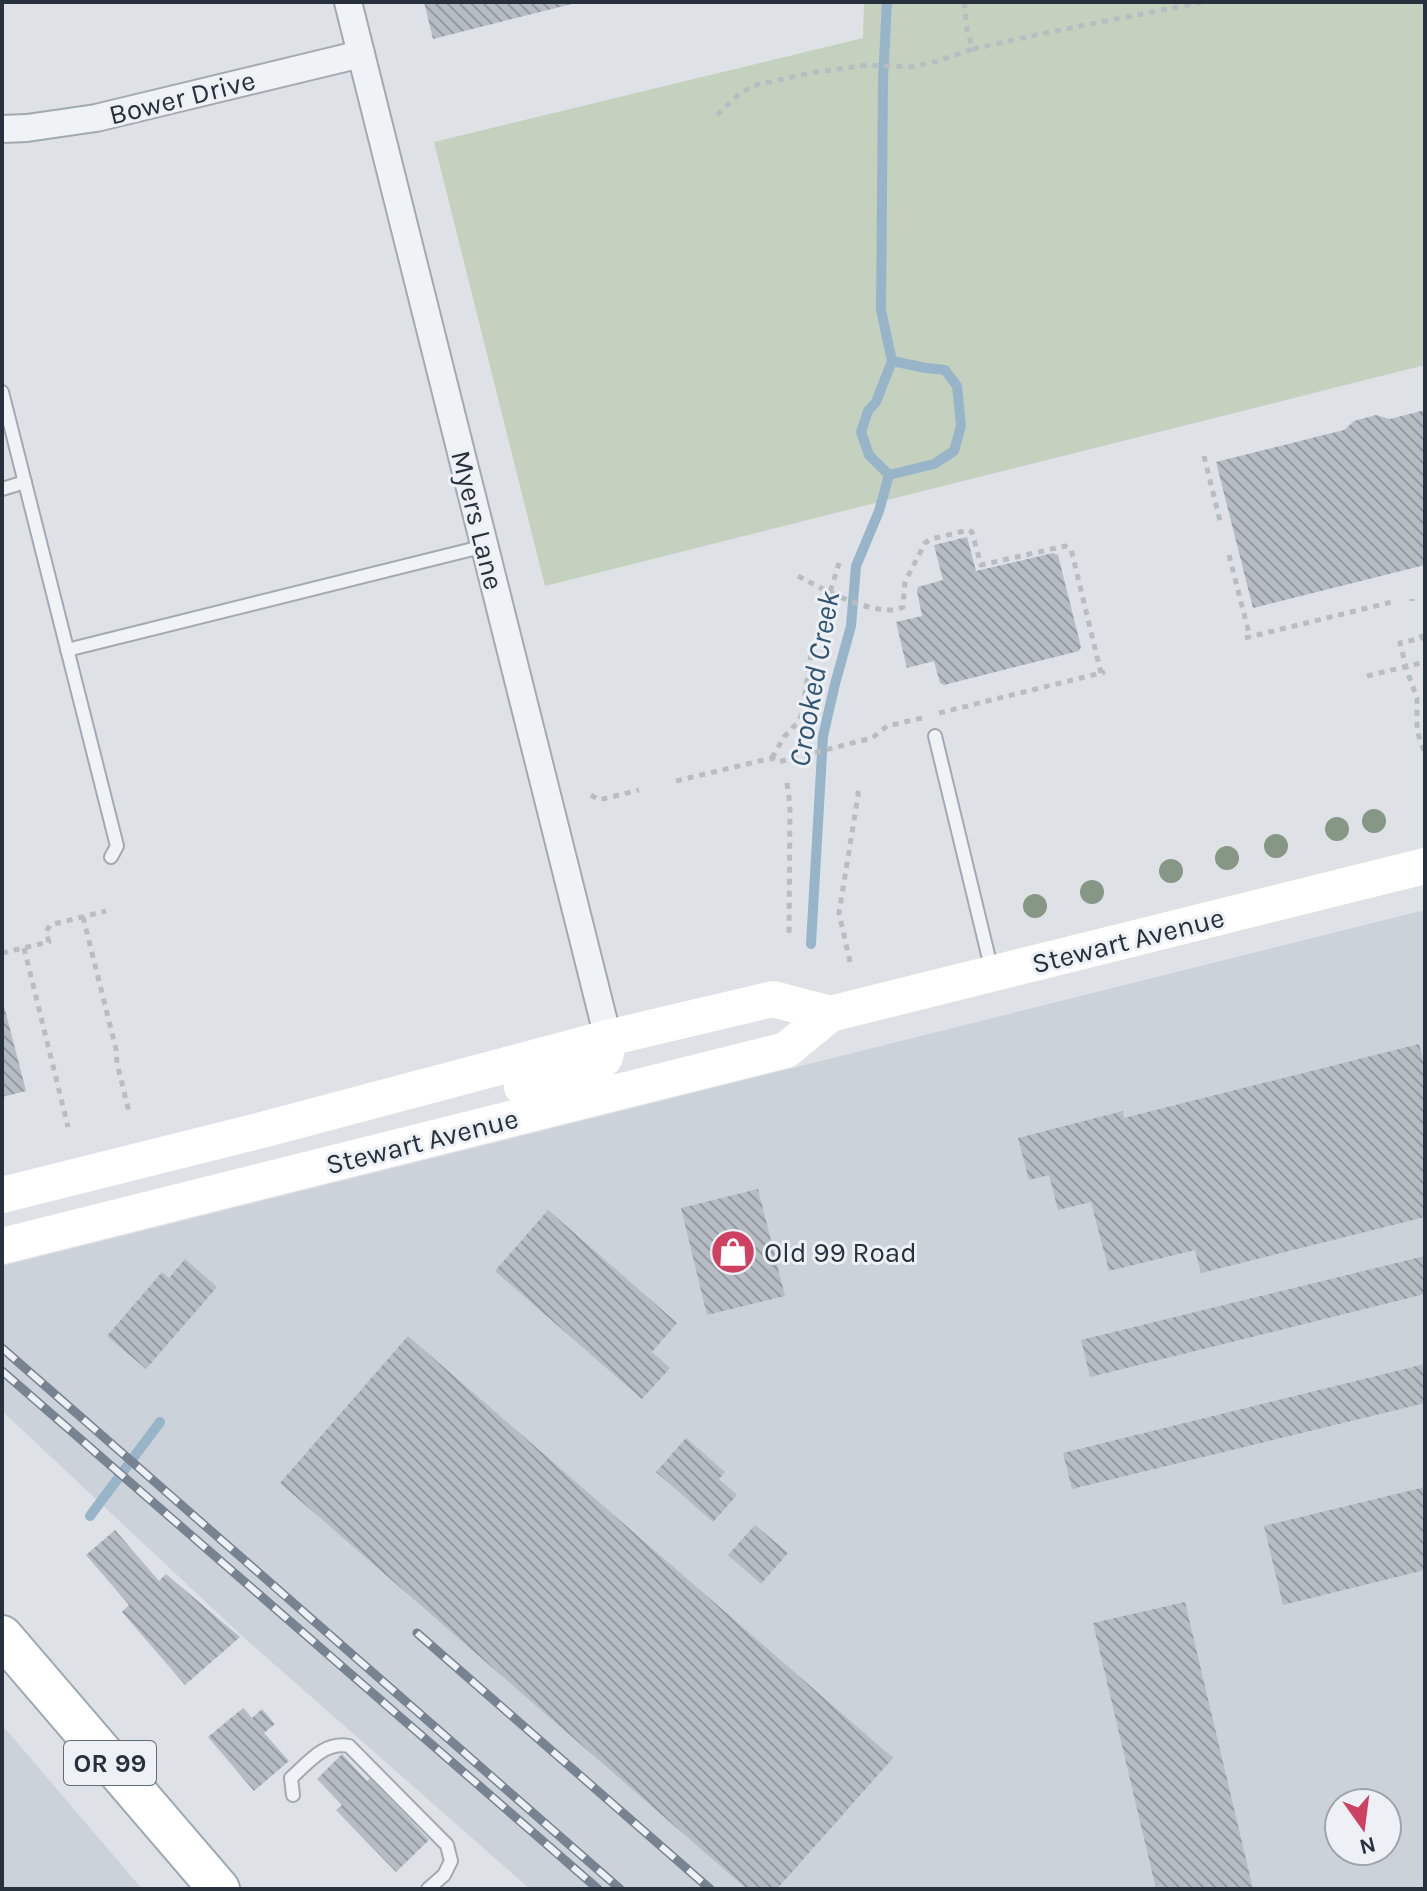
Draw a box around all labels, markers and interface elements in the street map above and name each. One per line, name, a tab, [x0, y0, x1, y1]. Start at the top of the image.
street label: Bower Drive	[106, 63, 259, 132]
street label: Myers Lane	[444, 447, 511, 593]
water label: Crooked Creek	[781, 588, 847, 770]
street label: Stewart Avenue	[1029, 901, 1228, 980]
street label: Stewart Avenue	[323, 1102, 522, 1181]
shop icon: Old 99 Road	[709, 1228, 757, 1276]
place label: Old 99 Road	[764, 1236, 917, 1269]
road number: OR 99	[64, 1741, 156, 1785]
north arrow	[1323, 1787, 1403, 1867]
text: N	[1357, 1831, 1378, 1860]

